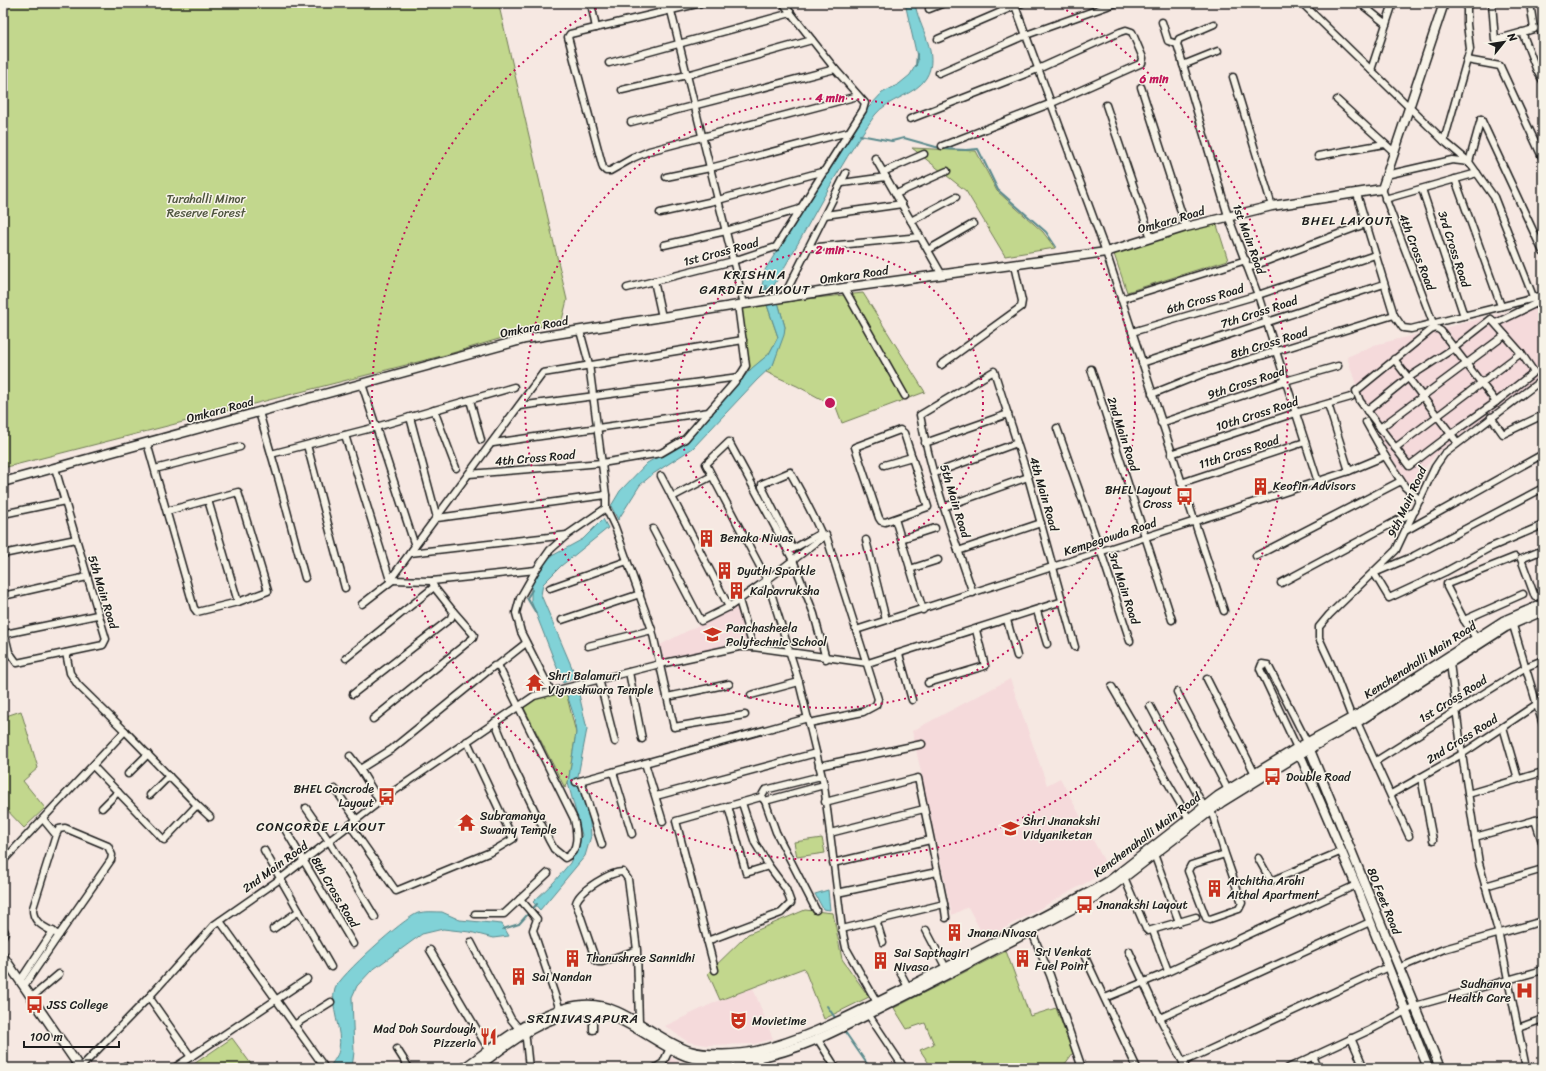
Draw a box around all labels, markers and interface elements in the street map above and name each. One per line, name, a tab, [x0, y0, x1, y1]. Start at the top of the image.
north arrow	[1484, 22, 1524, 62]
text: N	[1502, 28, 1523, 46]
text: 6 min	[1139, 68, 1169, 90]
text: 4 min	[814, 87, 845, 109]
park label: Turahalli Minor Reserve Forest	[167, 188, 247, 224]
street label: Omkara Road	[1135, 199, 1209, 240]
street label: 1st Main Road	[1226, 201, 1272, 279]
street label: 3rd Cross Road	[1431, 208, 1477, 291]
district label: BHEL LAYOUT	[1301, 209, 1393, 232]
street label: 4th Cross Road	[1392, 210, 1442, 294]
street label: 1st Cross Road	[681, 231, 762, 273]
text: 2 min	[814, 239, 845, 261]
street label: Omkara Road	[818, 259, 891, 291]
district label: KRISHNA GARDEN LAYOUT	[700, 263, 810, 301]
street label: 6th Cross Road	[1164, 277, 1247, 321]
street label: 7th Cross Road	[1218, 289, 1301, 335]
street label: Omkara Road	[498, 309, 572, 344]
street label: 8th Cross Road	[1227, 321, 1311, 365]
street label: 9th Cross Road	[1204, 360, 1288, 406]
street label: Omkara Road	[184, 390, 258, 430]
street label: 10th Cross Road	[1213, 390, 1302, 438]
street label: 2nd Main Road	[1101, 394, 1146, 476]
centre of rings	[823, 396, 837, 410]
street label: 11th Cross Road	[1196, 428, 1283, 475]
street label: 4th Cross Road	[494, 443, 577, 472]
street label: 4th Main Road	[1023, 454, 1066, 535]
street label: 5th Main Road	[933, 461, 977, 542]
street label: 9th Main Road	[1381, 461, 1434, 541]
place label: Keofin Advisors	[1273, 475, 1356, 497]
building icon: Keofin Advisors	[1250, 476, 1270, 496]
place label: BHEL Layout Cross	[1105, 479, 1172, 515]
bus stop icon: BHEL Layout Cross	[1175, 487, 1195, 507]
street label: Kempegowda Road	[1061, 511, 1160, 562]
place label: Benaka Niwas	[720, 527, 794, 549]
building icon: Benaka Niwas	[697, 528, 717, 548]
street label: 3rd Main Road	[1102, 549, 1147, 629]
street label: 5th Main Road	[81, 552, 125, 633]
place label: Dyuthi Sparkle	[737, 560, 816, 582]
building icon: Dyuthi Sparkle	[714, 561, 734, 581]
place label: Kalpavruksha	[750, 580, 820, 602]
building icon: Kalpavruksha	[727, 581, 747, 601]
street label: Kenchenahalli Main Road	[1359, 615, 1481, 705]
place label: Panchasheela Polytechnic School	[726, 617, 827, 653]
school or university icon: Panchasheela Polytechnic School	[703, 625, 723, 645]
place label: Shri Balamuri Vigneshwara Temple	[548, 665, 653, 701]
street label: 1st Cross Road	[1414, 669, 1492, 729]
temple icon: Shri Balamuri Vigneshwara Temple	[525, 673, 545, 693]
street label: 2nd Cross Road	[1422, 708, 1503, 770]
place label: Double Road	[1286, 766, 1351, 788]
bus stop icon: Double Road	[1263, 767, 1283, 787]
place label: BHEL Concrode Layout	[293, 778, 374, 814]
bus stop icon: BHEL Concrode Layout	[377, 786, 397, 806]
street label: Kenchenahalli Main Road	[1088, 786, 1206, 883]
place label: Subramanya Swamy Temple	[480, 805, 557, 841]
place label: Shri Jnanakshi Vidyaniketan	[1023, 810, 1100, 846]
temple icon: Subramanya Swamy Temple	[457, 813, 477, 833]
district label: CONCORDE LAYOUT	[256, 815, 386, 838]
school or university icon: Shri Jnanakshi Vidyaniketan	[1000, 818, 1020, 838]
street label: 2nd Main Road	[237, 834, 314, 899]
street label: 8th Cross Road	[305, 852, 365, 933]
street label: 80 Feet Road	[1361, 864, 1408, 939]
place label: Architha Arohi Aithal Apartment	[1226, 870, 1320, 906]
building icon: Architha Arohi Aithal Apartment	[1204, 878, 1224, 898]
place label: Jnanakshi Layout	[1096, 894, 1188, 916]
bus stop icon: Jnanakshi Layout	[1074, 895, 1094, 915]
place label: Jnana Nivasa	[967, 922, 1038, 944]
building icon: Jnana Nivasa	[945, 923, 965, 943]
place label: Sri Venkat Fuel Point	[1035, 941, 1091, 977]
place label: Sai Sapthagiri Nivasa	[894, 942, 970, 978]
place label: Thanushree Sannidhi	[586, 947, 696, 969]
building icon: Thanushree Sannidhi	[563, 948, 583, 968]
building icon: Sri Venkat Fuel Point	[1012, 949, 1032, 969]
building icon: Sai Sapthagiri Nivasa	[871, 950, 891, 970]
place label: Sai Nandan	[532, 966, 592, 988]
building icon: Sai Nandan	[509, 967, 529, 987]
place label: Sudhanva Health Care	[1448, 973, 1511, 1009]
hospital icon: Sudhanva Health Care	[1514, 981, 1534, 1001]
place label: JSS College	[46, 994, 108, 1016]
bus stop icon: JSS College	[24, 995, 44, 1015]
district label: SRINIVASAPURA	[527, 1007, 639, 1030]
place label: Movietime	[752, 1010, 807, 1032]
theatre icon: Movietime	[729, 1011, 749, 1031]
place label: Mad Doh Sourdough Pizzeria	[373, 1018, 476, 1054]
scale bar	[24, 1023, 119, 1049]
text: 100 m	[30, 1026, 63, 1048]
restaurant icon: Mad Doh Sourdough Pizzeria	[479, 1026, 499, 1046]

